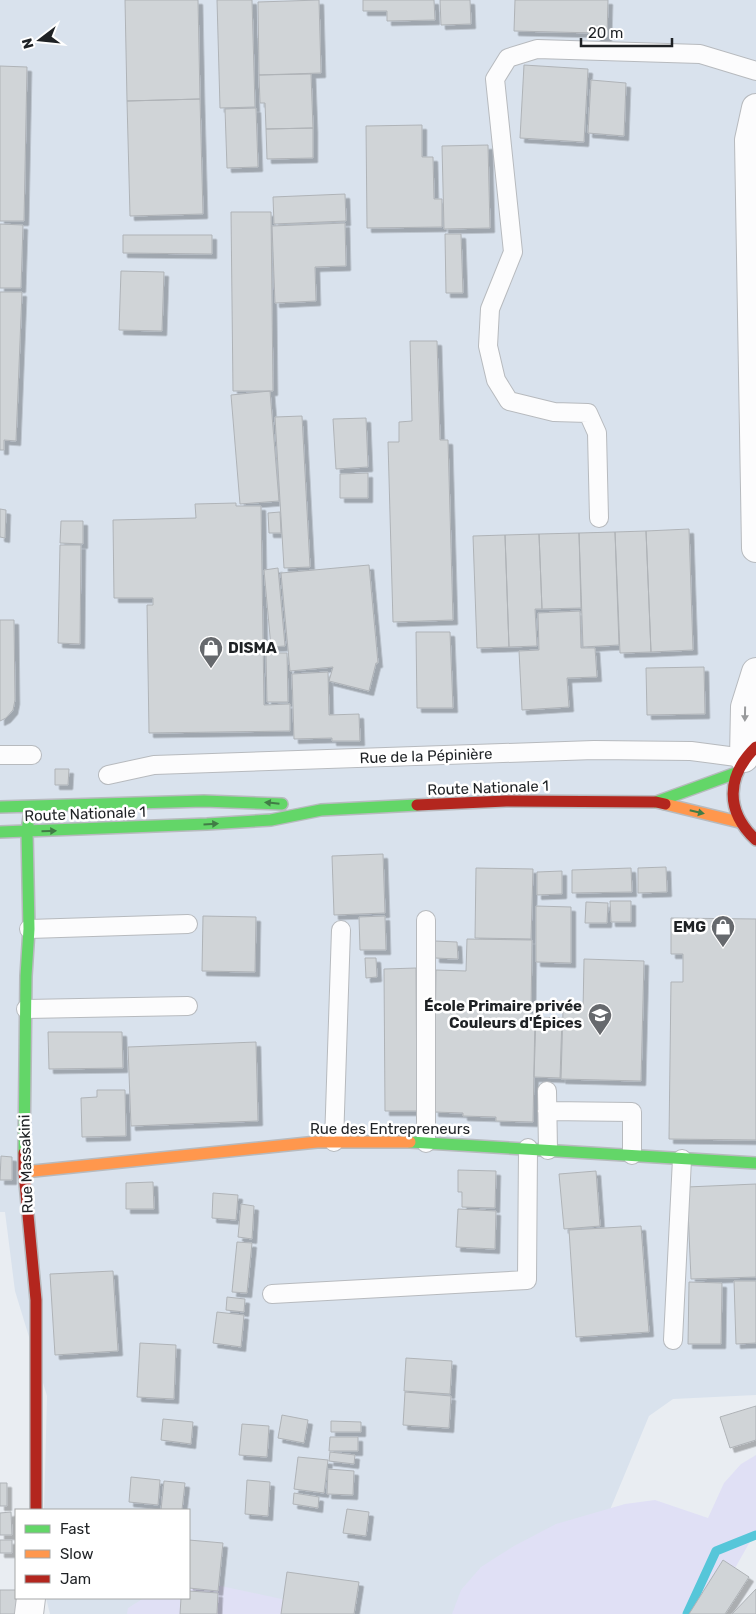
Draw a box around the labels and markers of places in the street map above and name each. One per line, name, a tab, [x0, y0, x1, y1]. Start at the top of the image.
shop icon: DISMA	[198, 635, 224, 669]
place label: DISMA	[228, 639, 277, 657]
shop icon: EMG	[710, 914, 736, 948]
place label: EMG	[673, 918, 706, 936]
place label: École Primaire privée Couleurs d'Épices	[424, 997, 582, 1032]
school or university icon: École Primaire privée Couleurs d'Épices	[587, 1002, 613, 1036]

